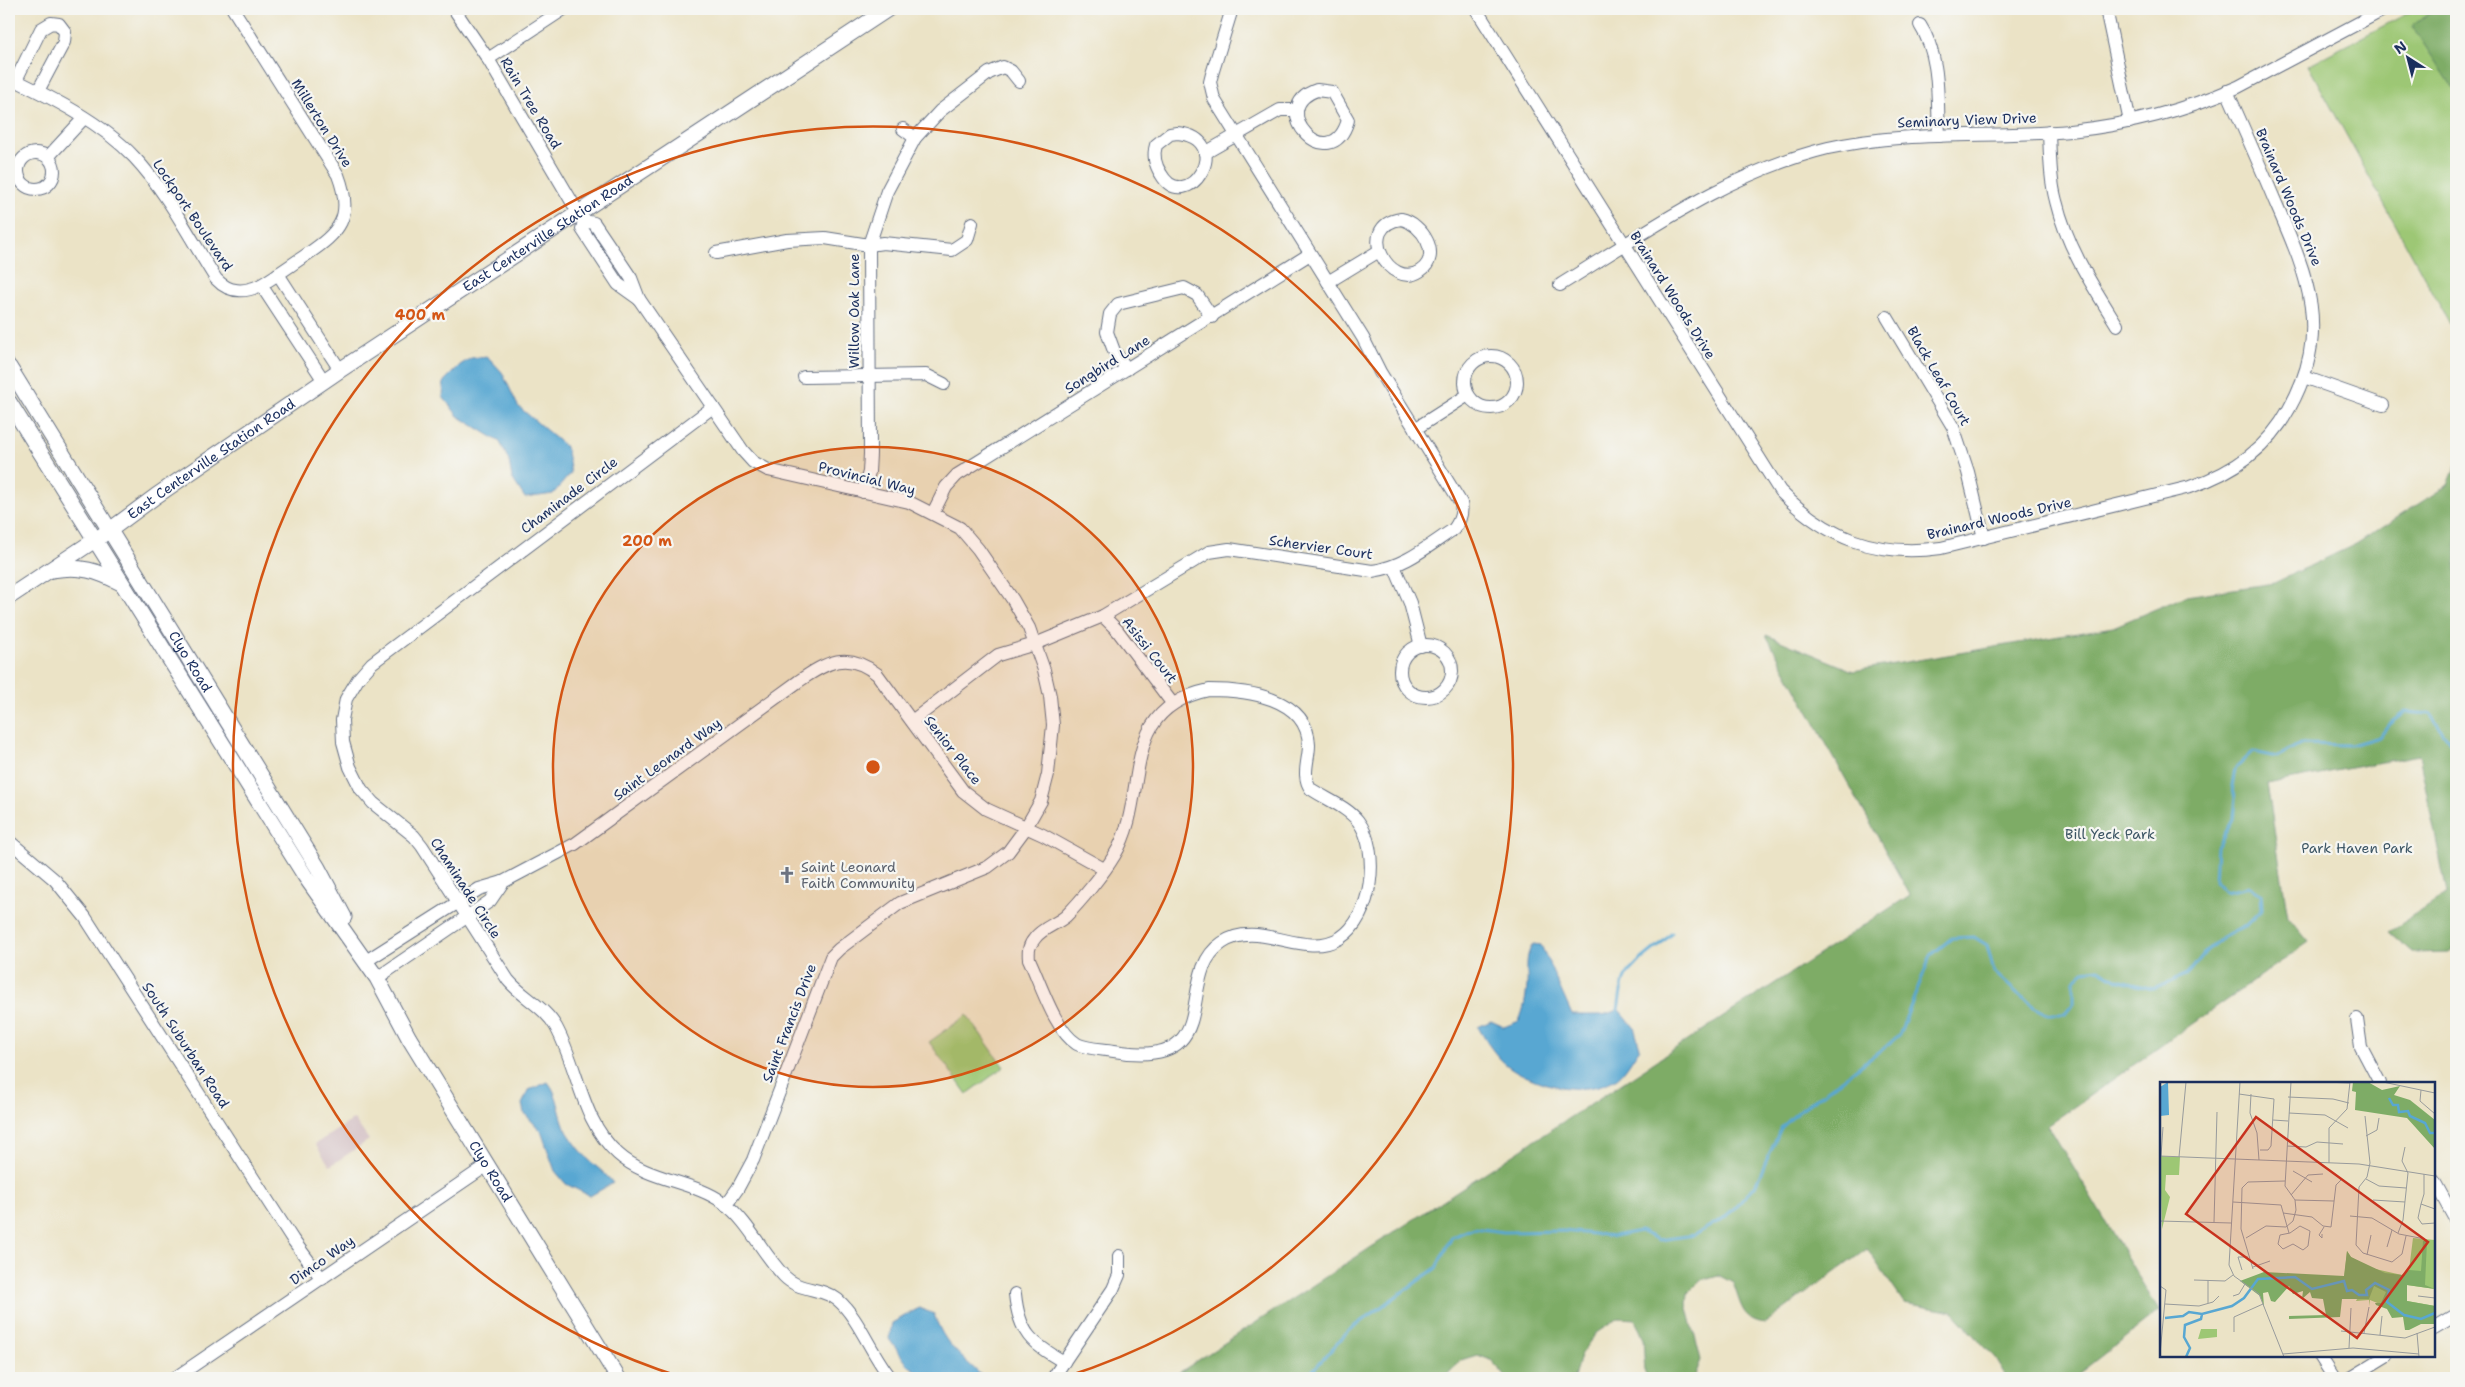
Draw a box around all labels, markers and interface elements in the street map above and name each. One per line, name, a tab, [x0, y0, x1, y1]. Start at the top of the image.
north arrow	[2382, 32, 2432, 82]
text: N	[2391, 37, 2410, 58]
street label: Rain Tree Road	[497, 54, 566, 152]
street label: Millerton Drive	[288, 75, 356, 171]
street label: Seminary View Drive	[1897, 109, 2037, 131]
street label: Brainard Woods Drive	[2252, 125, 2326, 269]
street label: Lockport Boulevard	[149, 156, 237, 274]
street label: East Centerville Station Road	[459, 171, 636, 296]
street label: Brainard Woods Drive	[1626, 228, 1720, 362]
street label: Willow Oak Lane	[845, 253, 863, 368]
text: 400 m	[395, 305, 445, 325]
street label: Black Leaf Court	[1903, 323, 1975, 429]
street label: Songbird Lane	[1061, 331, 1153, 397]
street label: East Centerville Station Road	[124, 394, 299, 523]
street label: Chaminade Circle	[517, 453, 621, 537]
street label: Provincial Way	[817, 457, 917, 499]
street label: Brainard Woods Drive	[1925, 493, 2073, 543]
text: 200 m	[622, 531, 672, 551]
street label: Schervier Court	[1268, 531, 1374, 563]
street label: Asissi Court	[1118, 613, 1182, 687]
street label: Clyo Road	[165, 627, 216, 696]
street label: Senior Place	[920, 712, 986, 788]
street label: Saint Leonard Way	[609, 714, 725, 804]
centre of rings	[864, 758, 882, 776]
park label: Bill Yeck Park	[2065, 825, 2155, 843]
street label: Chaminade Circle	[427, 834, 505, 942]
park label: Park Haven Park	[2301, 839, 2413, 857]
place label: Saint Leonard Faith Community	[801, 858, 915, 892]
church icon: Saint Leonard Faith Community	[777, 865, 797, 885]
street label: Saint Francis Drive	[758, 961, 820, 1085]
street label: South Suburban Road	[138, 979, 234, 1112]
inset map	[2160, 1082, 2435, 1357]
street label: Clyo Road	[465, 1137, 517, 1205]
street label: Dimco Way	[286, 1231, 358, 1289]

